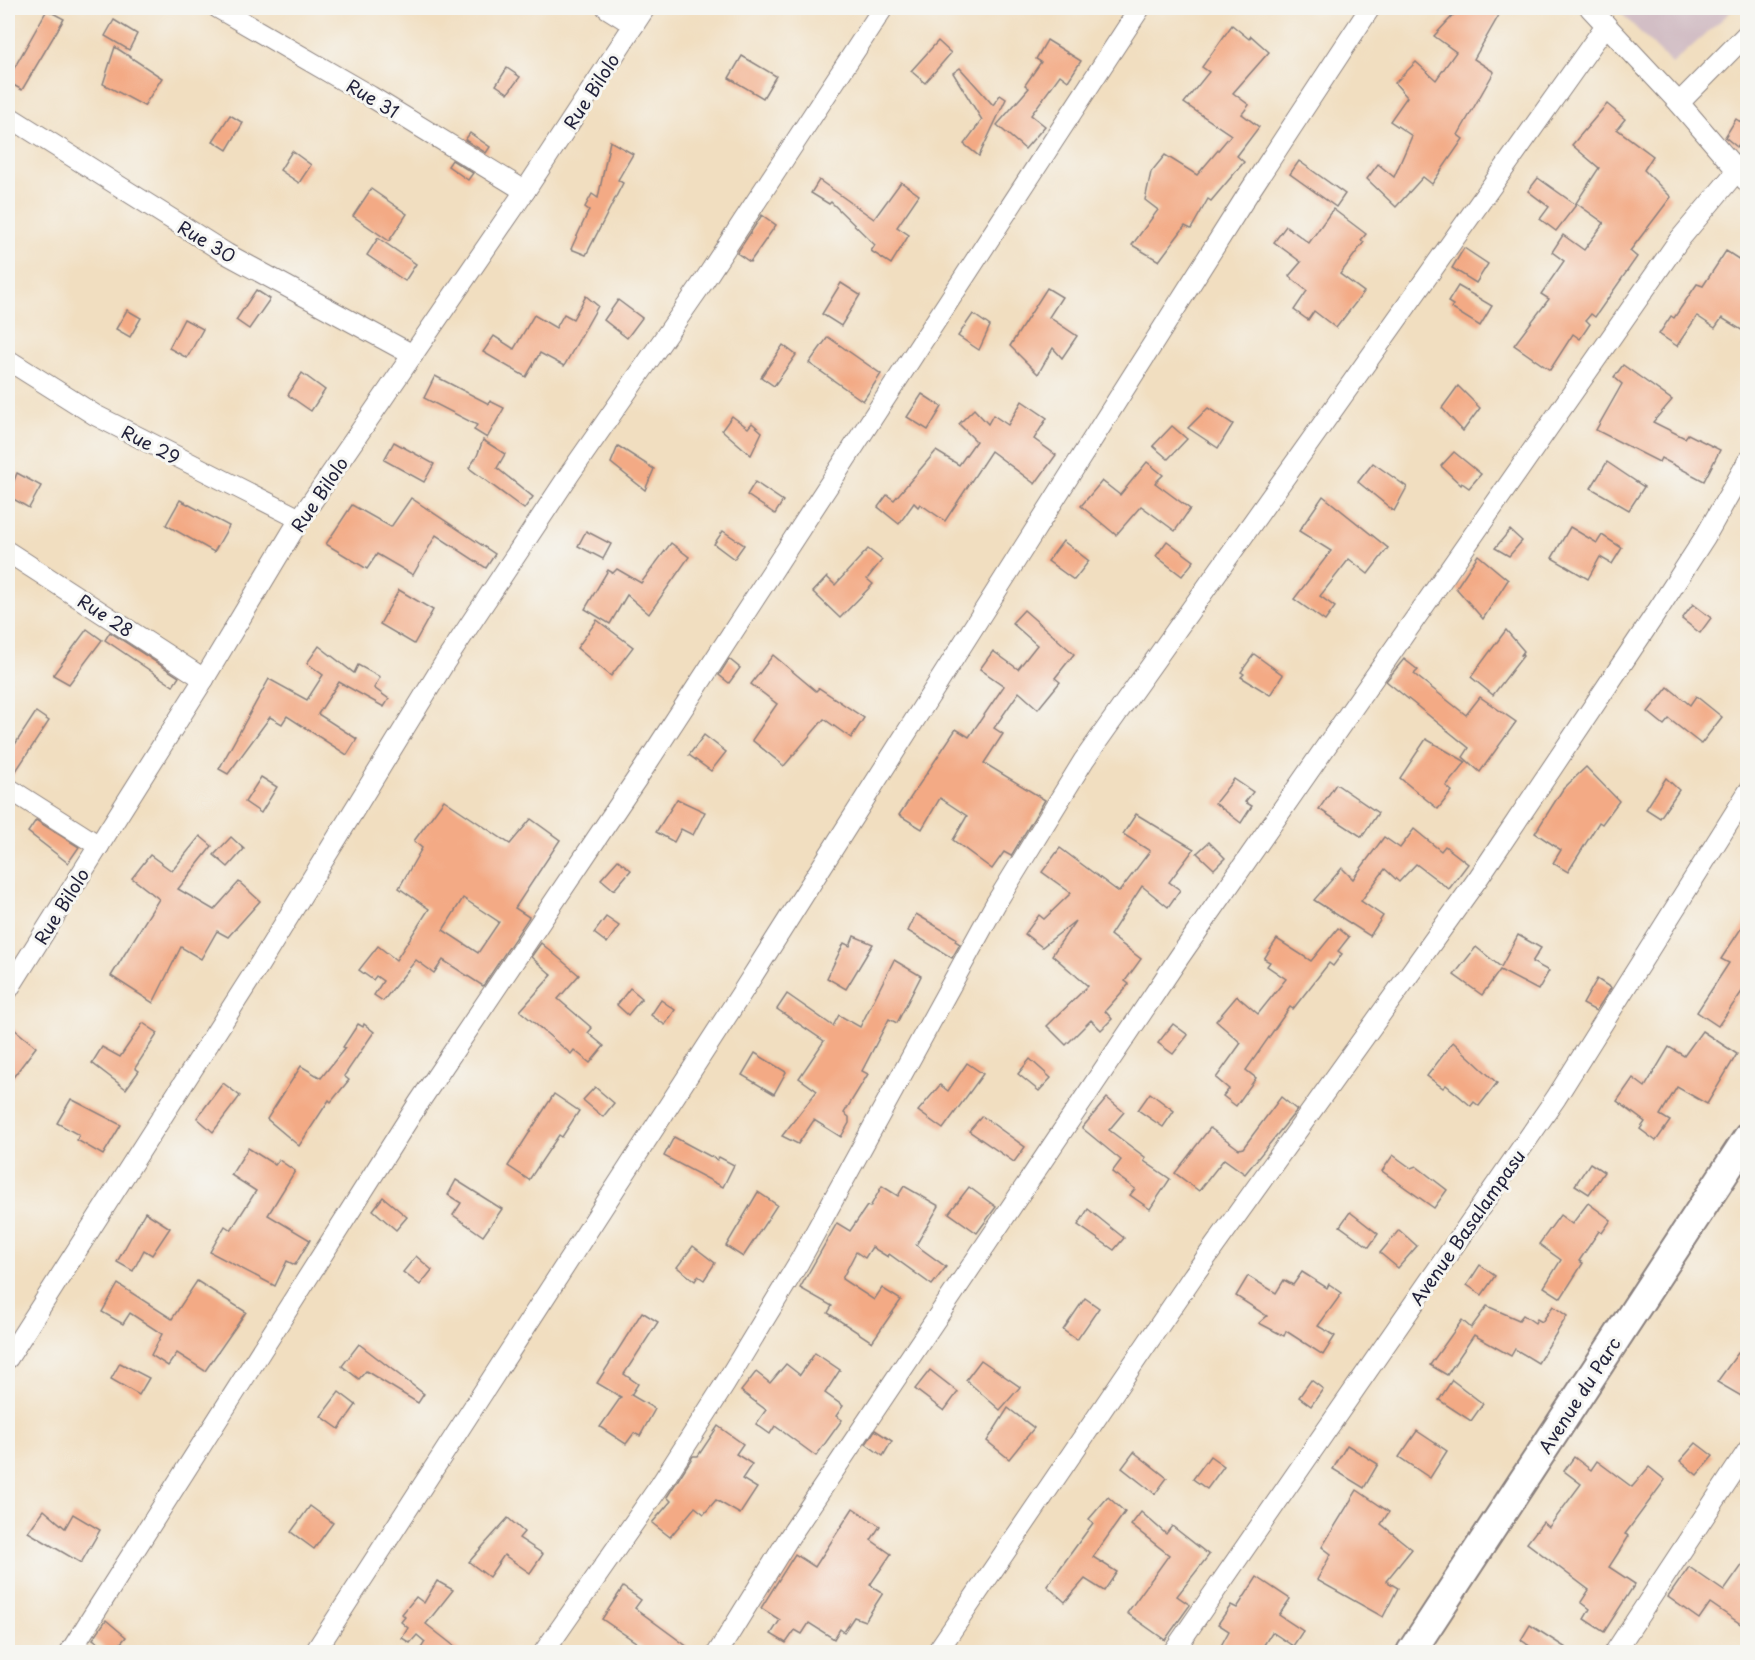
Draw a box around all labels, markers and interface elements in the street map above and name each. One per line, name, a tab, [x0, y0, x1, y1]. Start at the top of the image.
street label: Rue Bilolo	[556, 48, 626, 134]
street label: Rue 31	[342, 72, 404, 124]
street label: Rue 30	[173, 213, 241, 269]
street label: Rue 29	[117, 418, 185, 470]
street label: Rue Bilolo	[284, 451, 354, 537]
street label: Rue 28	[73, 587, 139, 643]
street label: Rue Bilolo	[27, 863, 95, 949]
street label: Avenue Basalampasu	[1403, 1143, 1531, 1311]
street label: Avenue du Parc	[1531, 1332, 1627, 1458]

